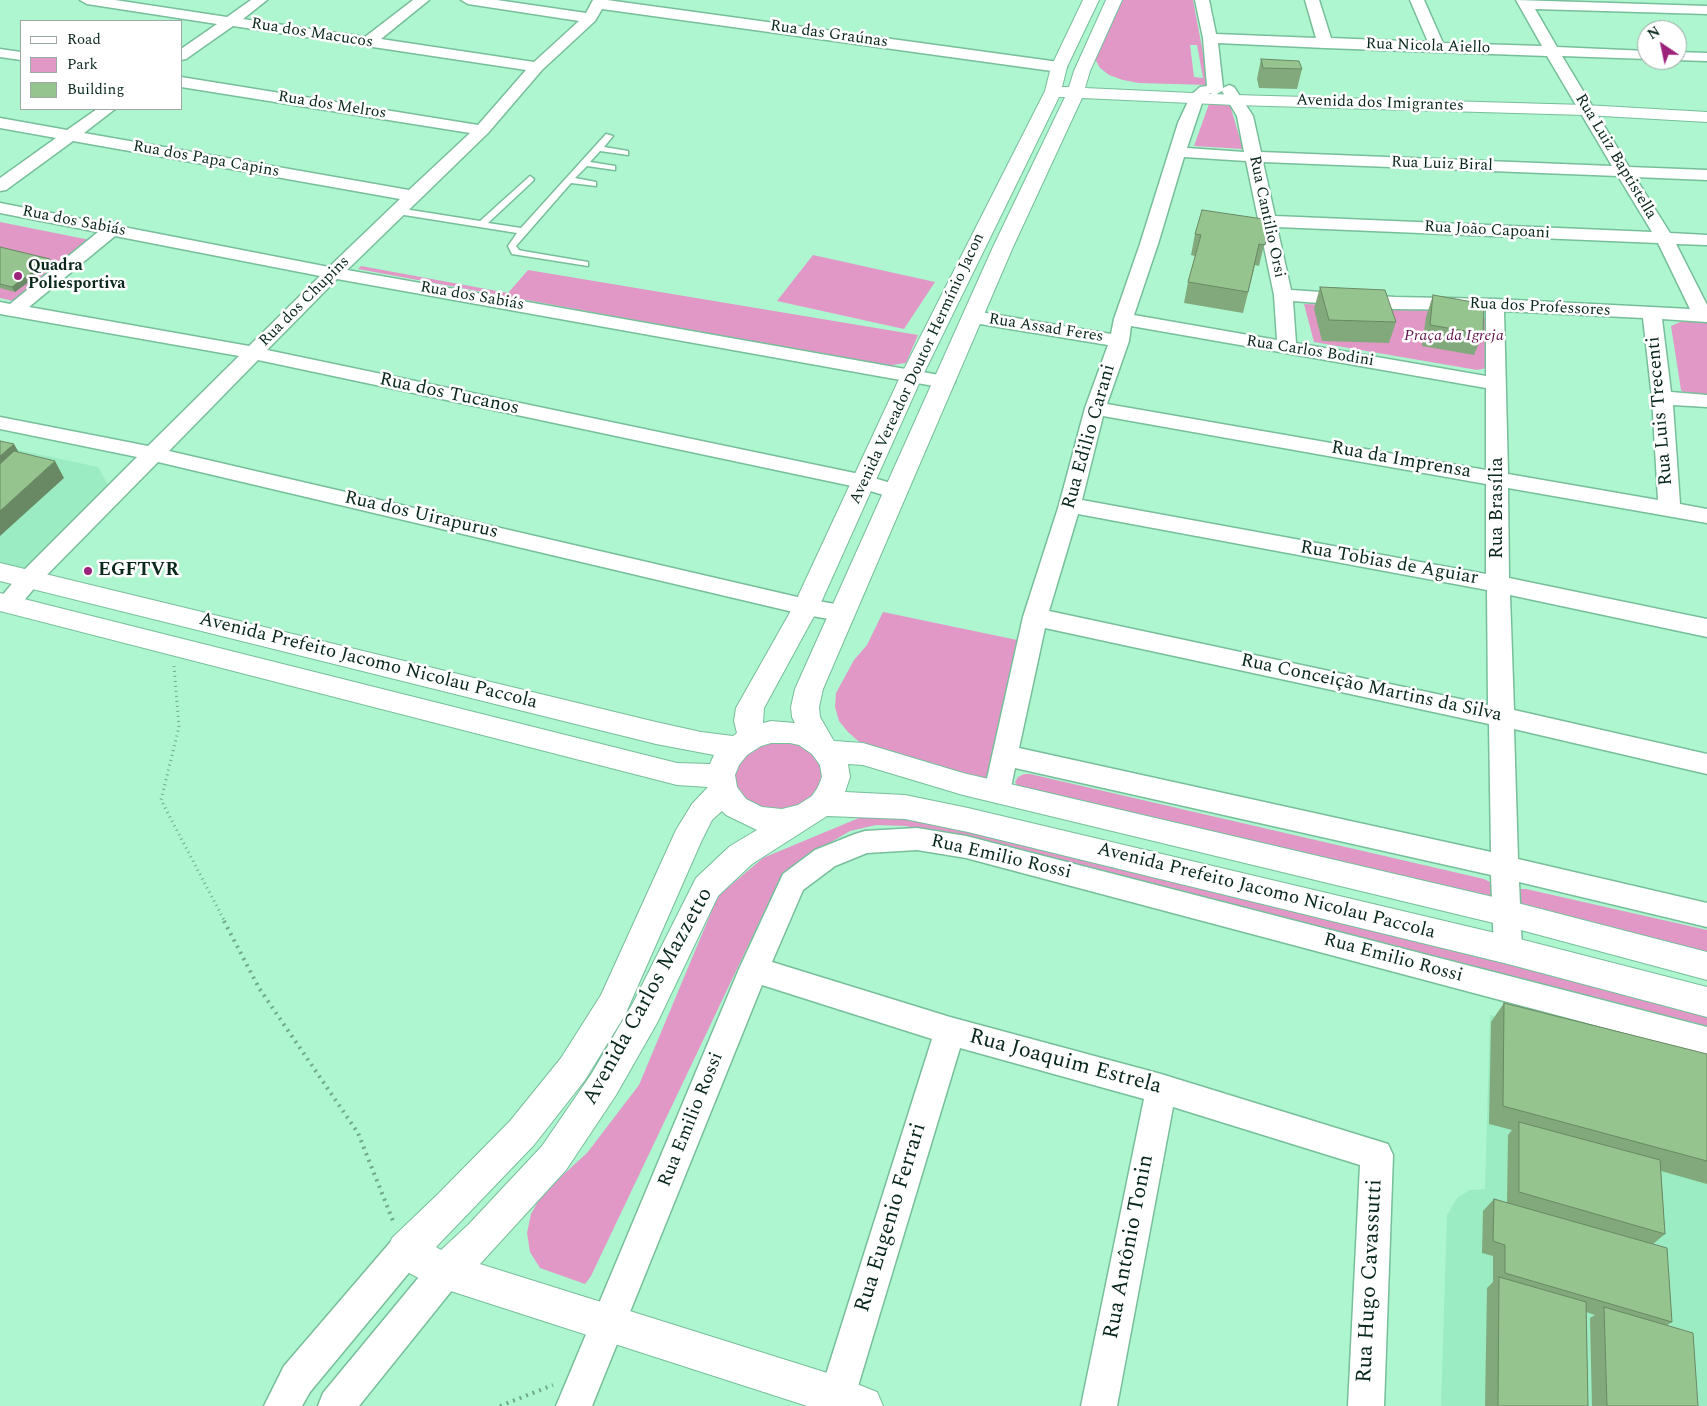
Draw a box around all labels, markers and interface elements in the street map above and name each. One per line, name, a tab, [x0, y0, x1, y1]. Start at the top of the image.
street label: Rua dos Macucos	[250, 15, 374, 53]
street label: Rua das Graúnas	[769, 17, 889, 53]
legend	[20, 20, 182, 110]
north arrow	[1637, 20, 1687, 70]
text: N	[1643, 21, 1665, 45]
text: Road	[67, 28, 101, 51]
street label: Rua Nicola Aiello	[1365, 35, 1491, 59]
text: Park	[67, 53, 98, 76]
text: Building	[67, 78, 124, 101]
street label: Rua dos Melros	[276, 88, 388, 124]
street label: Avenida dos Imigrantes	[1296, 91, 1464, 117]
street label: Rua Luiz Baptistella	[1570, 91, 1660, 223]
street label: Rua dos Papa Capins	[131, 138, 281, 182]
street label: Rua Cantilio Orsi	[1244, 154, 1288, 280]
street label: Rua Luiz Biral	[1391, 154, 1493, 176]
street label: Rua dos Sabiás	[21, 203, 127, 241]
street label: Rua João Capoani	[1424, 218, 1550, 244]
street label: Avenida Vereador Doutor Hermínio Jacon	[847, 230, 989, 508]
street label: Rua dos Chupins	[256, 253, 354, 351]
place label: Quadra Poliesportiva	[28, 257, 126, 295]
marker: Quadra Poliesportiva	[12, 270, 24, 282]
street label: Rua dos Sabiás	[419, 278, 525, 316]
street label: Rua dos Professores	[1469, 295, 1611, 321]
street label: Rua Assad Feres	[987, 310, 1105, 348]
park label: Praça da Igreja	[1404, 327, 1504, 347]
street label: Rua Carlos Bodini	[1245, 332, 1375, 372]
street label: Rua Luis Trecenti	[1643, 335, 1679, 487]
street label: Rua Edilio Carani	[1058, 362, 1122, 512]
street label: Rua dos Tucanos	[377, 369, 521, 421]
street label: Rua da Imprensa	[1329, 437, 1473, 485]
street label: Rua Brasília	[1487, 457, 1509, 559]
street label: Rua dos Uirapurus	[342, 487, 500, 545]
street label: Rua Tobias de Aguiar	[1298, 537, 1480, 591]
place label: EGFTVR	[98, 560, 179, 582]
marker: EGFTVR	[82, 565, 94, 577]
street label: Avenida Prefeito Jacomo Nicolau Paccola	[197, 609, 539, 715]
street label: Rua Conceição Martins da Silva	[1238, 650, 1504, 728]
street label: Rua Emilio Rossi	[929, 831, 1073, 885]
street label: Avenida Prefeito Jacomo Nicolau Paccola	[1095, 839, 1437, 945]
street label: Avenida Carlos Mazzetto	[578, 884, 720, 1110]
street label: Rua Emilio Rossi	[1321, 929, 1465, 989]
street label: Rua Joaquim Estrela	[966, 1025, 1164, 1101]
street label: Rua Emilio Rossi	[655, 1049, 729, 1191]
street label: Rua Eugenio Ferrari	[851, 1120, 933, 1316]
street label: Rua Antônio Tonin	[1099, 1153, 1161, 1341]
street label: Rua Hugo Cavassutti	[1352, 1178, 1390, 1384]

